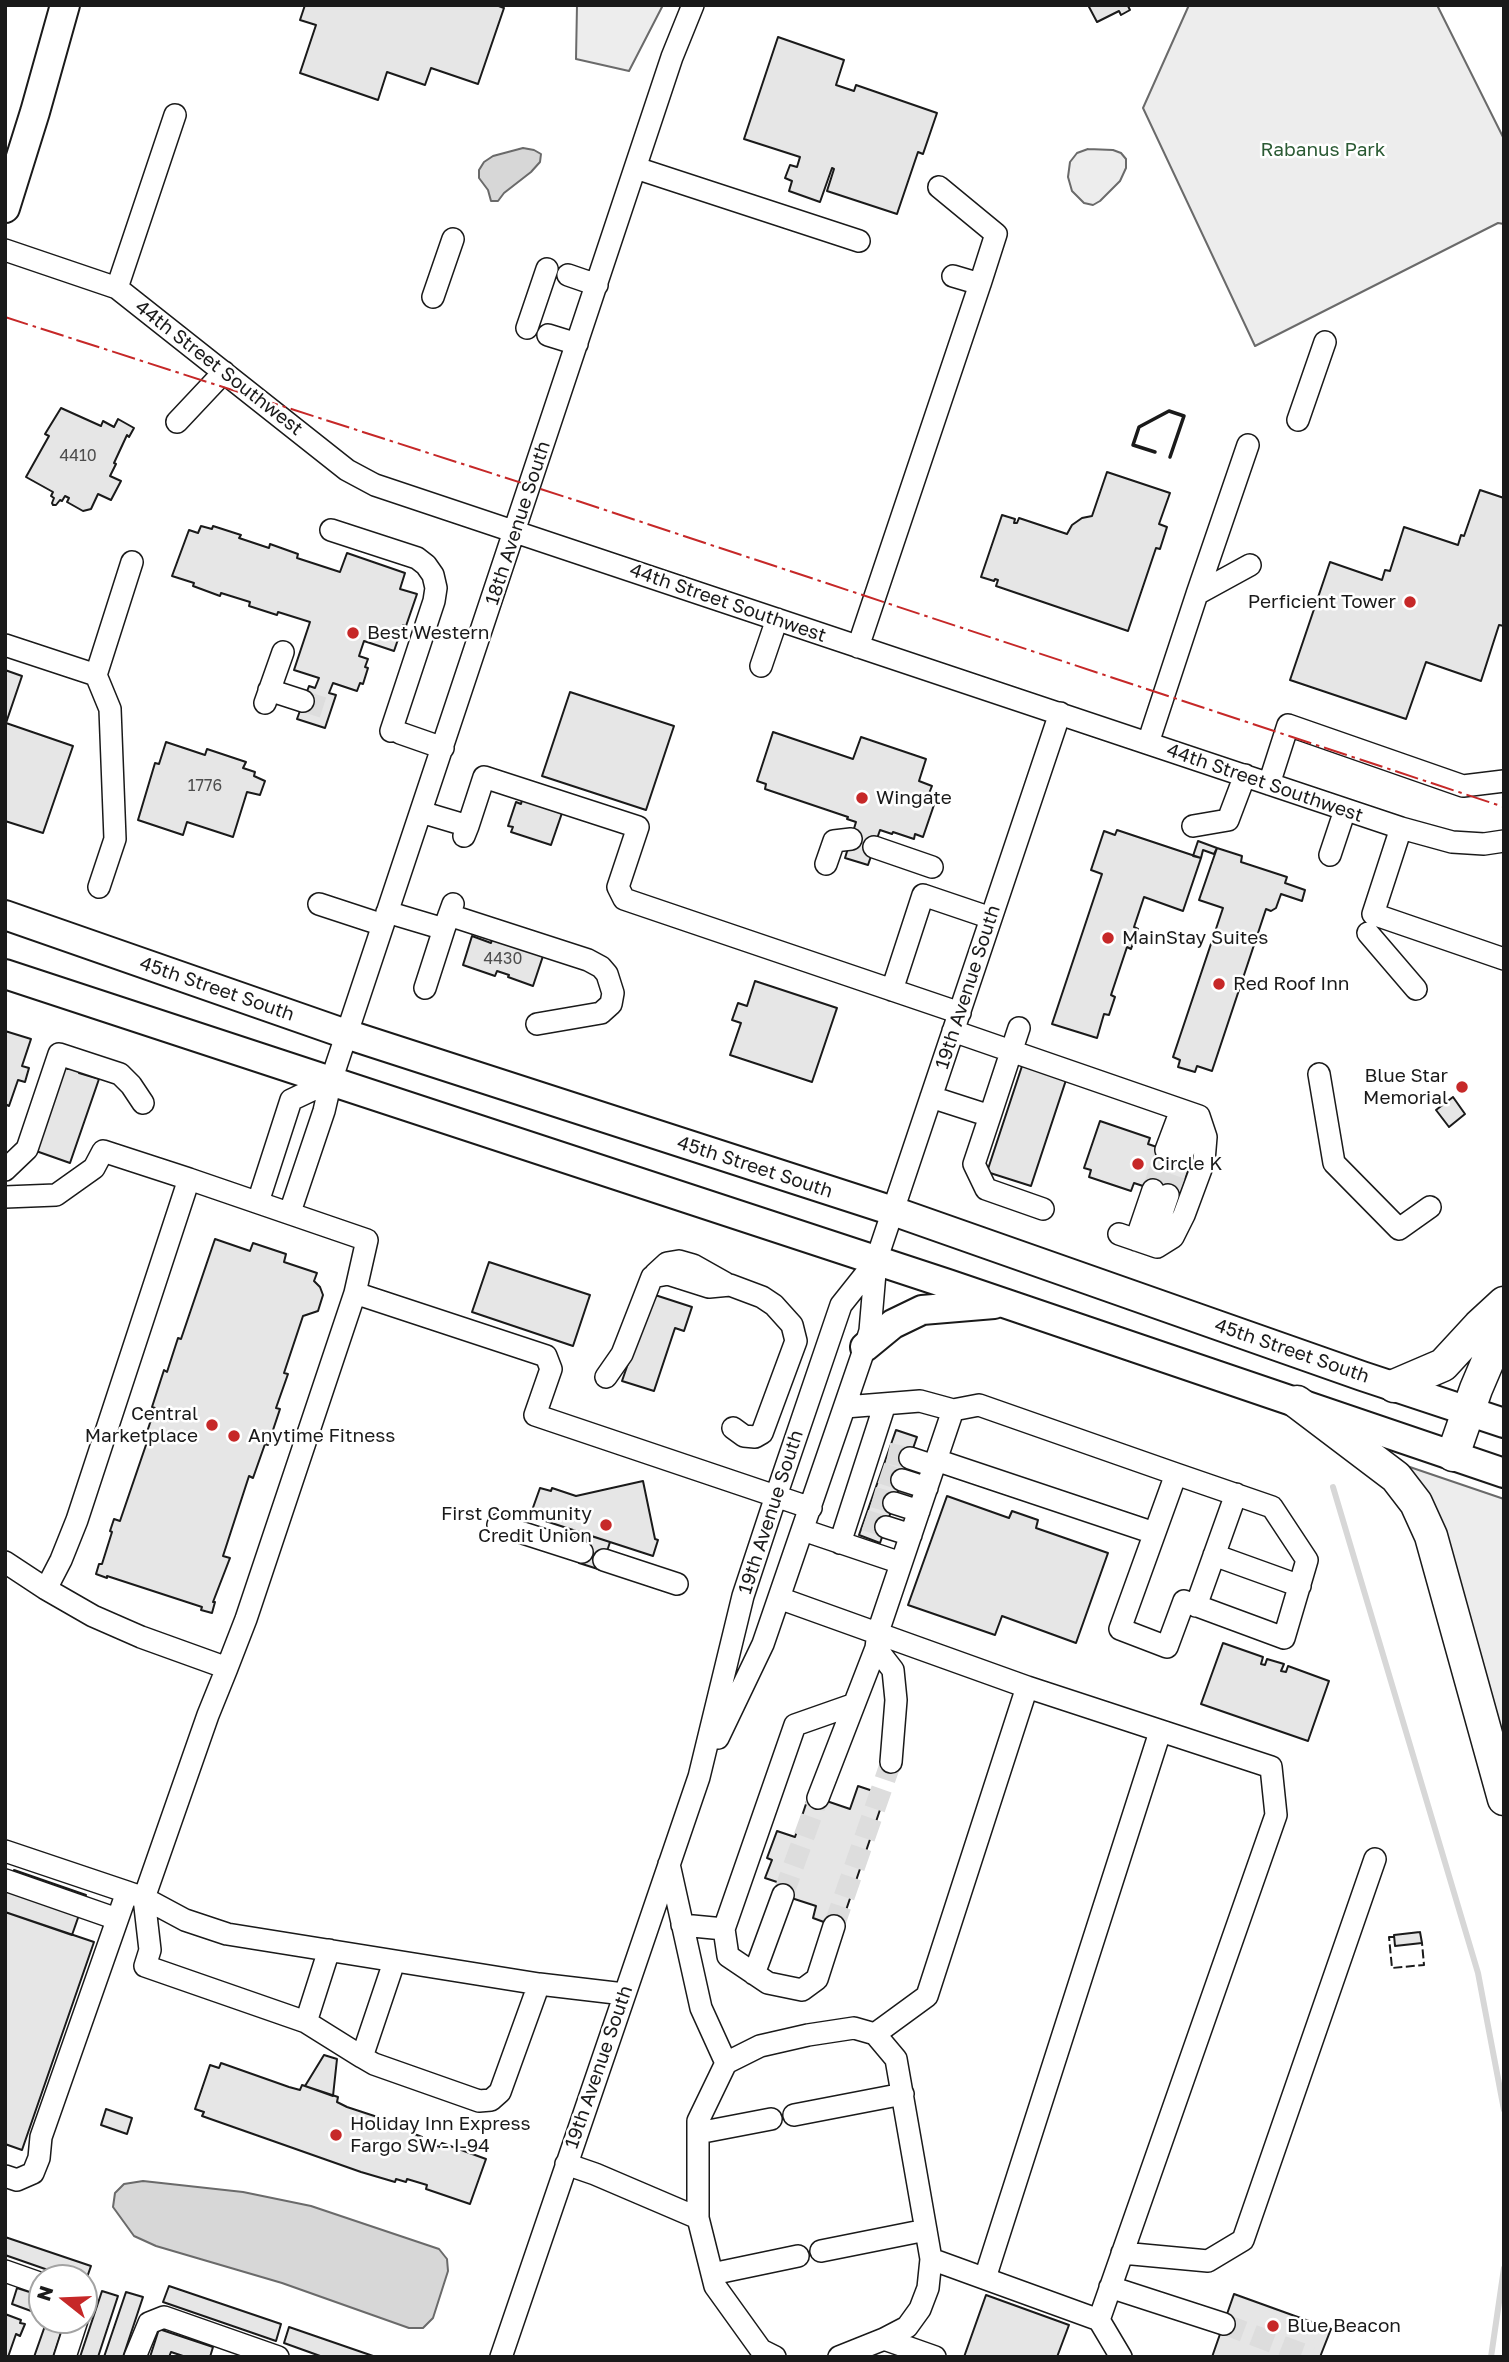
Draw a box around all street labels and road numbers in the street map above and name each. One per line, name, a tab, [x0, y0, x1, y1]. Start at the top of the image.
street label: 44th Street Southwest	[131, 296, 307, 440]
street label: 18th Avenue South	[481, 438, 555, 608]
street label: 44th Street Southwest	[627, 559, 829, 647]
street label: 44th Street Southwest	[1164, 739, 1366, 827]
street label: 19th Avenue South	[931, 902, 1005, 1072]
street label: 45th Street South	[137, 952, 297, 1026]
street label: 45th Street South	[674, 1131, 836, 1203]
street label: 45th Street South	[1212, 1314, 1372, 1388]
street label: 19th Avenue South	[734, 1427, 808, 1597]
street label: 19th Avenue South	[560, 1982, 638, 2152]

